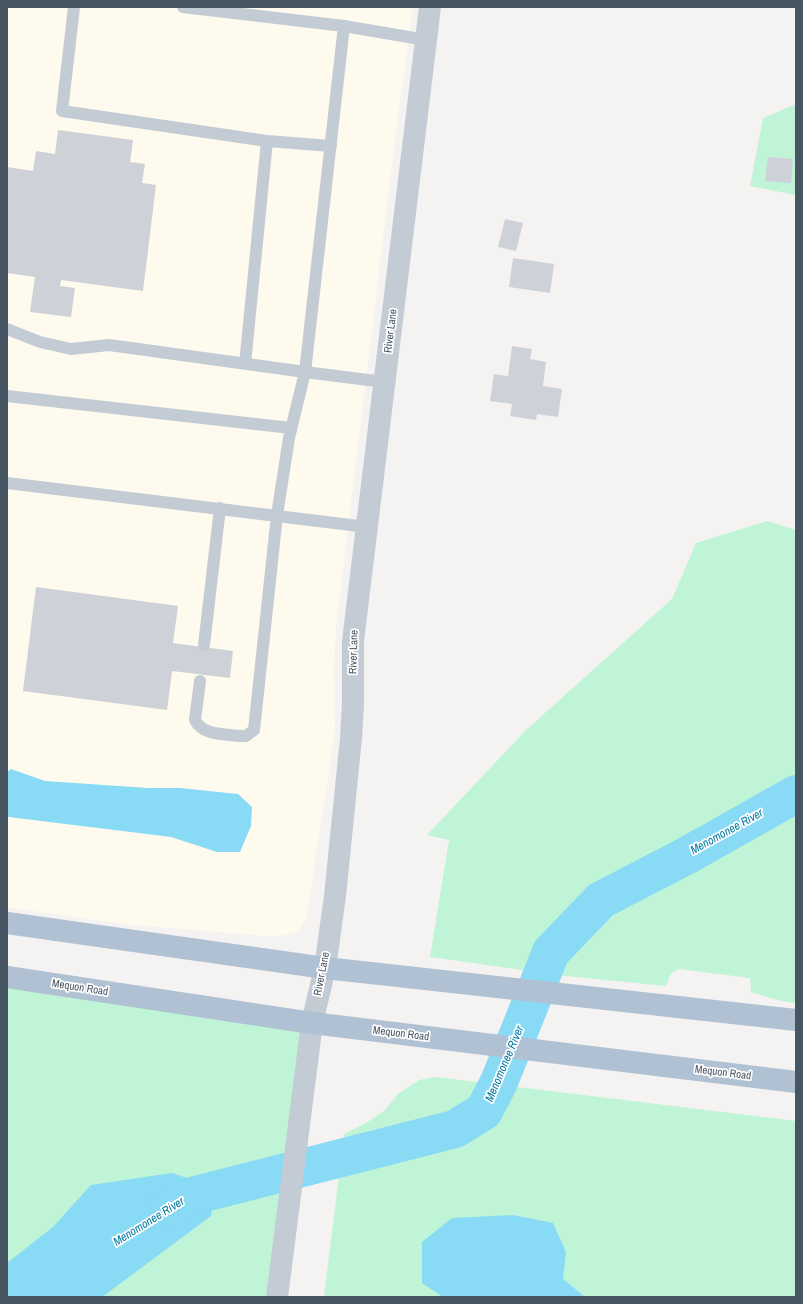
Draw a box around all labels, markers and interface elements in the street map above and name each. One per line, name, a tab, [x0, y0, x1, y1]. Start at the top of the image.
street label: River Lane	[382, 308, 400, 354]
street label: River Lane	[347, 630, 361, 674]
water label: Menomonee River	[688, 806, 766, 858]
street label: River Lane	[311, 951, 333, 997]
street label: Mequon Road	[51, 977, 109, 999]
street label: Mequon Road	[372, 1024, 430, 1044]
water label: Menomonee River	[483, 1024, 527, 1104]
street label: Mequon Road	[694, 1063, 752, 1083]
water label: Menomonee River	[111, 1194, 187, 1250]

